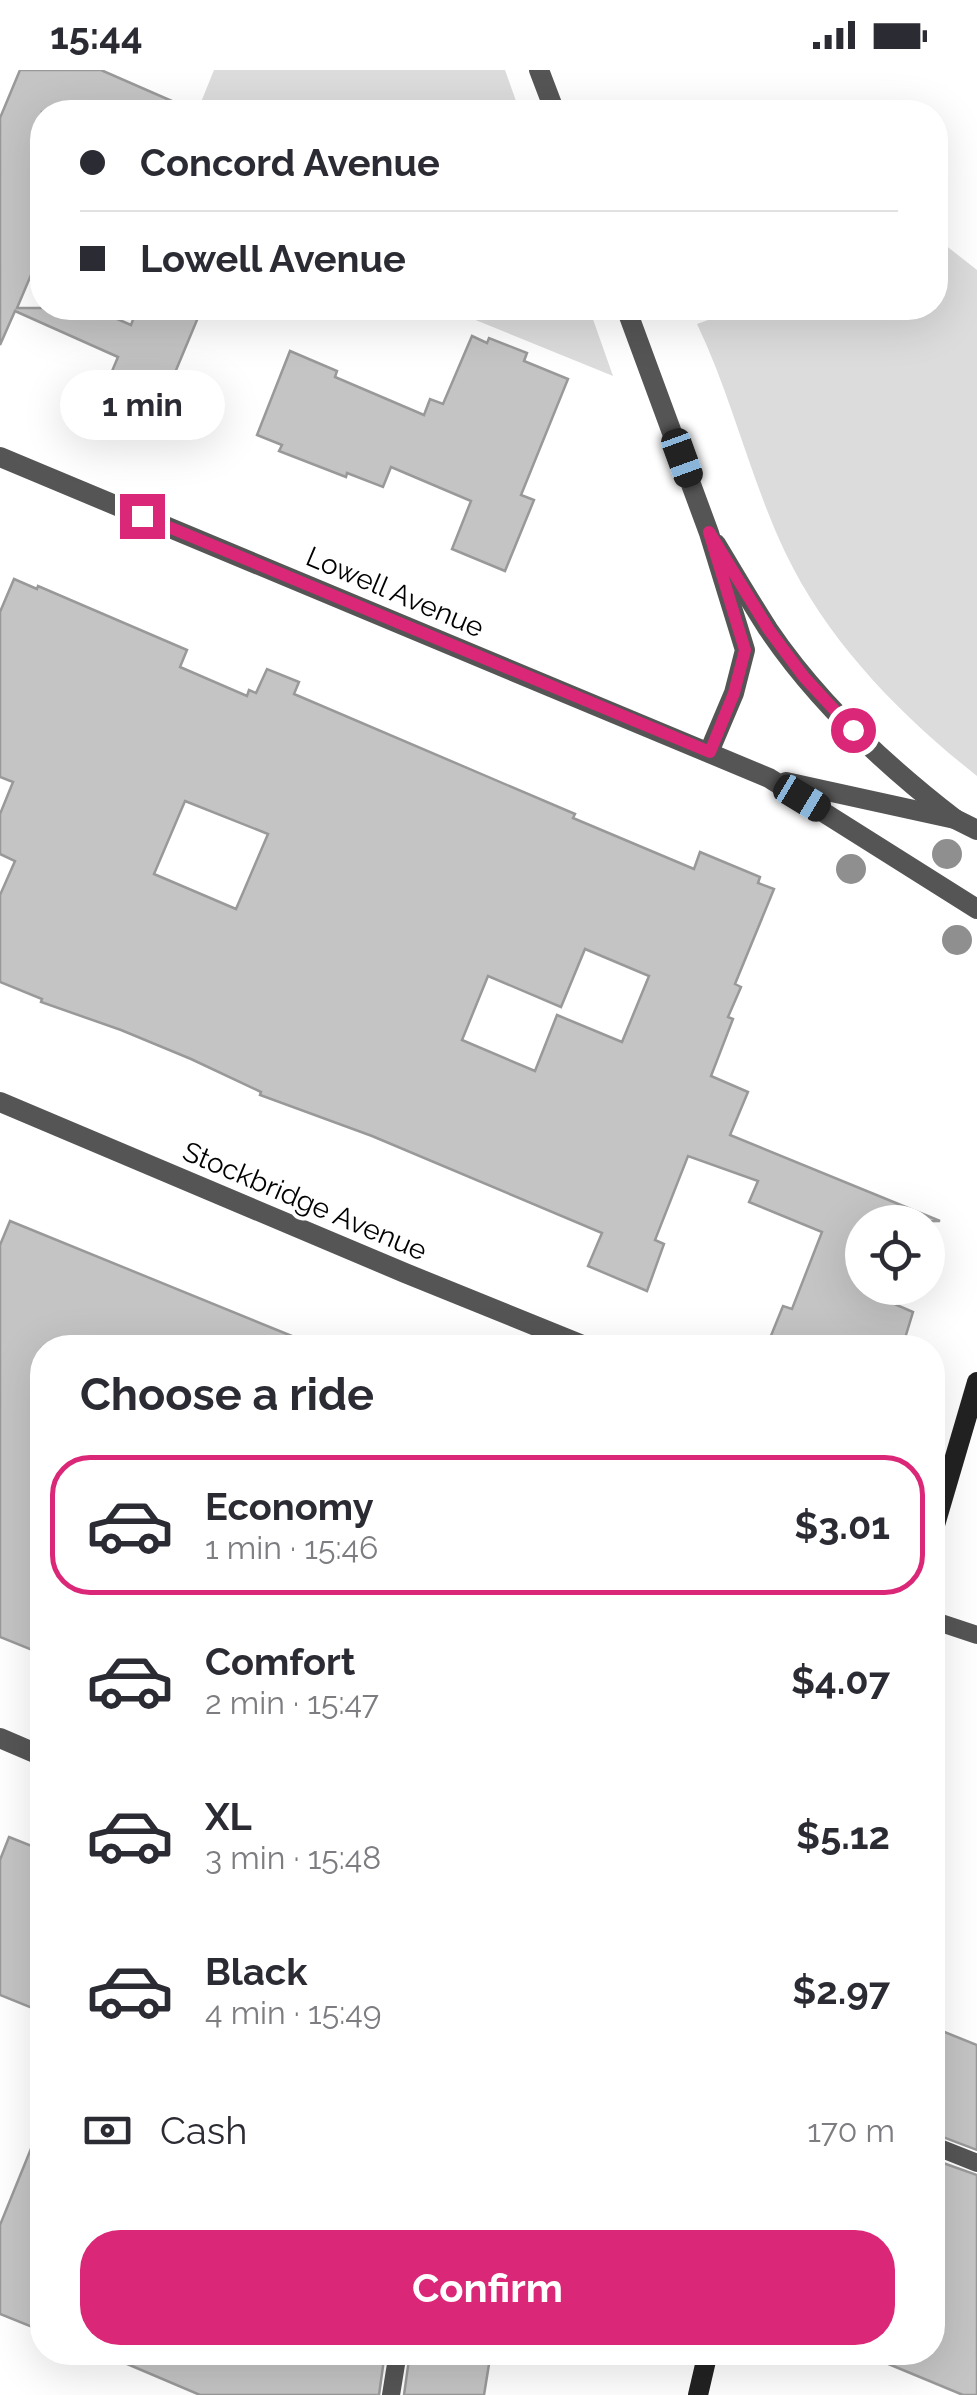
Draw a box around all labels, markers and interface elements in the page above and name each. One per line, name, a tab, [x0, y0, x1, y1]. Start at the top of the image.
text: 15:44	[50, 13, 143, 58]
text: Concord Avenue	[140, 140, 440, 185]
text: Lowell Avenue	[140, 236, 406, 281]
callout: 1 min	[59, 371, 224, 441]
text: 1 min	[102, 386, 183, 423]
car	[658, 425, 706, 491]
route end	[120, 494, 165, 539]
street label: Lowell Avenue	[301, 540, 489, 644]
route start	[831, 708, 876, 753]
car	[769, 770, 835, 826]
street label: Stockbridge Avenue	[178, 1135, 432, 1267]
map controls	[845, 1205, 945, 1305]
button: locate	[845, 1205, 945, 1305]
text: Choose a ride	[80, 1368, 374, 1421]
icon: car	[85, 1480, 175, 1570]
text: Economy	[205, 1484, 374, 1529]
text: $3.01	[794, 1503, 890, 1548]
text: 1 min · 15:46	[205, 1529, 378, 1566]
icon: car	[85, 1635, 175, 1725]
text: Comfort	[205, 1639, 355, 1684]
text: $4.07	[791, 1658, 890, 1703]
text: 2 min · 15:47	[205, 1684, 379, 1721]
icon: car	[85, 1790, 175, 1880]
text: XL	[205, 1794, 252, 1839]
text: $5.12	[796, 1813, 890, 1858]
text: 3 min · 15:48	[205, 1839, 381, 1876]
icon: car	[85, 1945, 175, 2035]
text: Black	[205, 1949, 307, 1994]
text: $2.97	[792, 1968, 890, 2013]
text: 4 min · 15:49	[205, 1994, 381, 2031]
icon: cash	[80, 2103, 135, 2158]
text: Cash	[160, 2108, 247, 2153]
text: 170 m	[807, 2112, 895, 2149]
button: Confirm	[80, 2230, 895, 2345]

